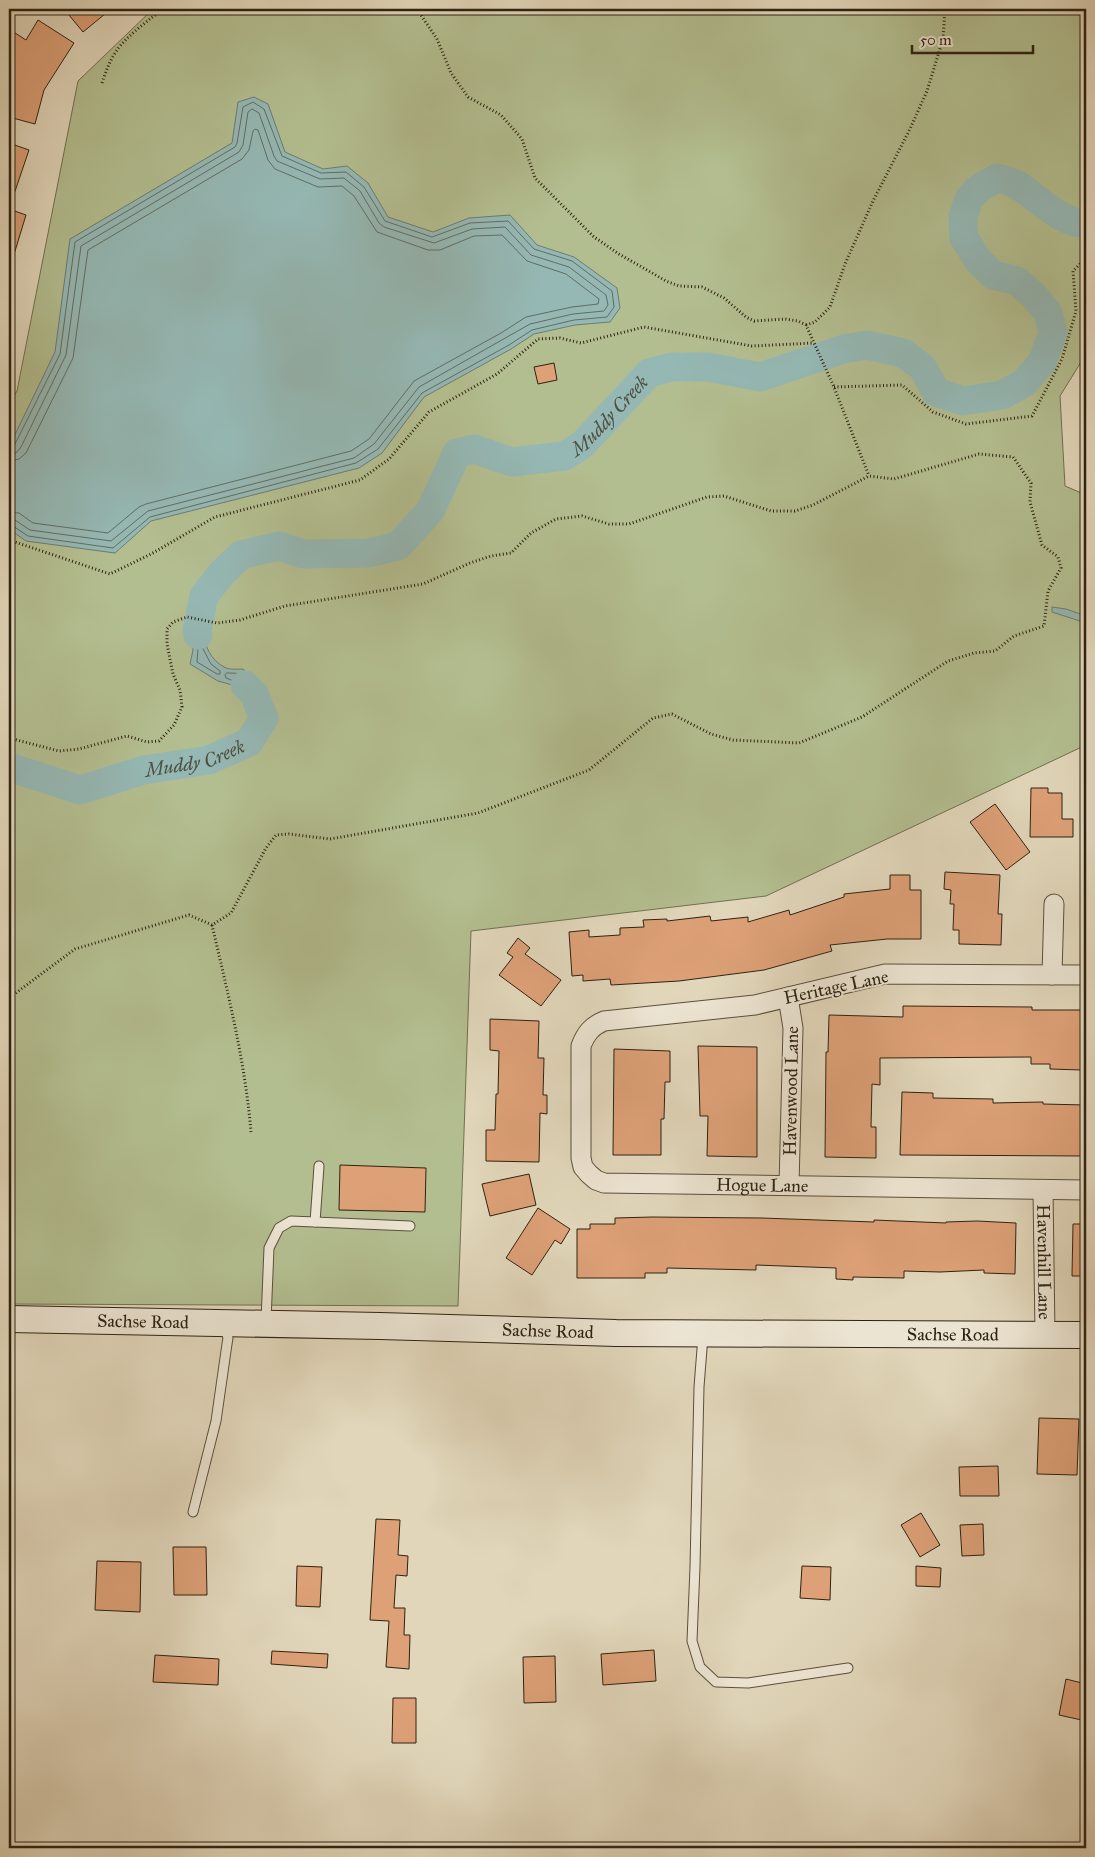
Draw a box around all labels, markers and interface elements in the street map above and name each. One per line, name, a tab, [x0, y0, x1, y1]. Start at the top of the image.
scale bar	[912, 22, 1034, 54]
text: 50 m	[920, 31, 952, 49]
water label: Muddy Creek	[565, 370, 653, 462]
water label: Muddy Creek	[142, 734, 249, 782]
street label: Heritage Lane	[782, 965, 891, 1010]
street label: Havenwood Lane	[779, 1026, 803, 1156]
street label: Hogue Lane	[716, 1174, 809, 1197]
street label: Havenhill Lane	[1032, 1204, 1056, 1320]
street label: Sachse Road	[97, 1310, 189, 1333]
street label: Sachse Road	[502, 1319, 594, 1343]
street label: Sachse Road	[907, 1323, 999, 1346]

